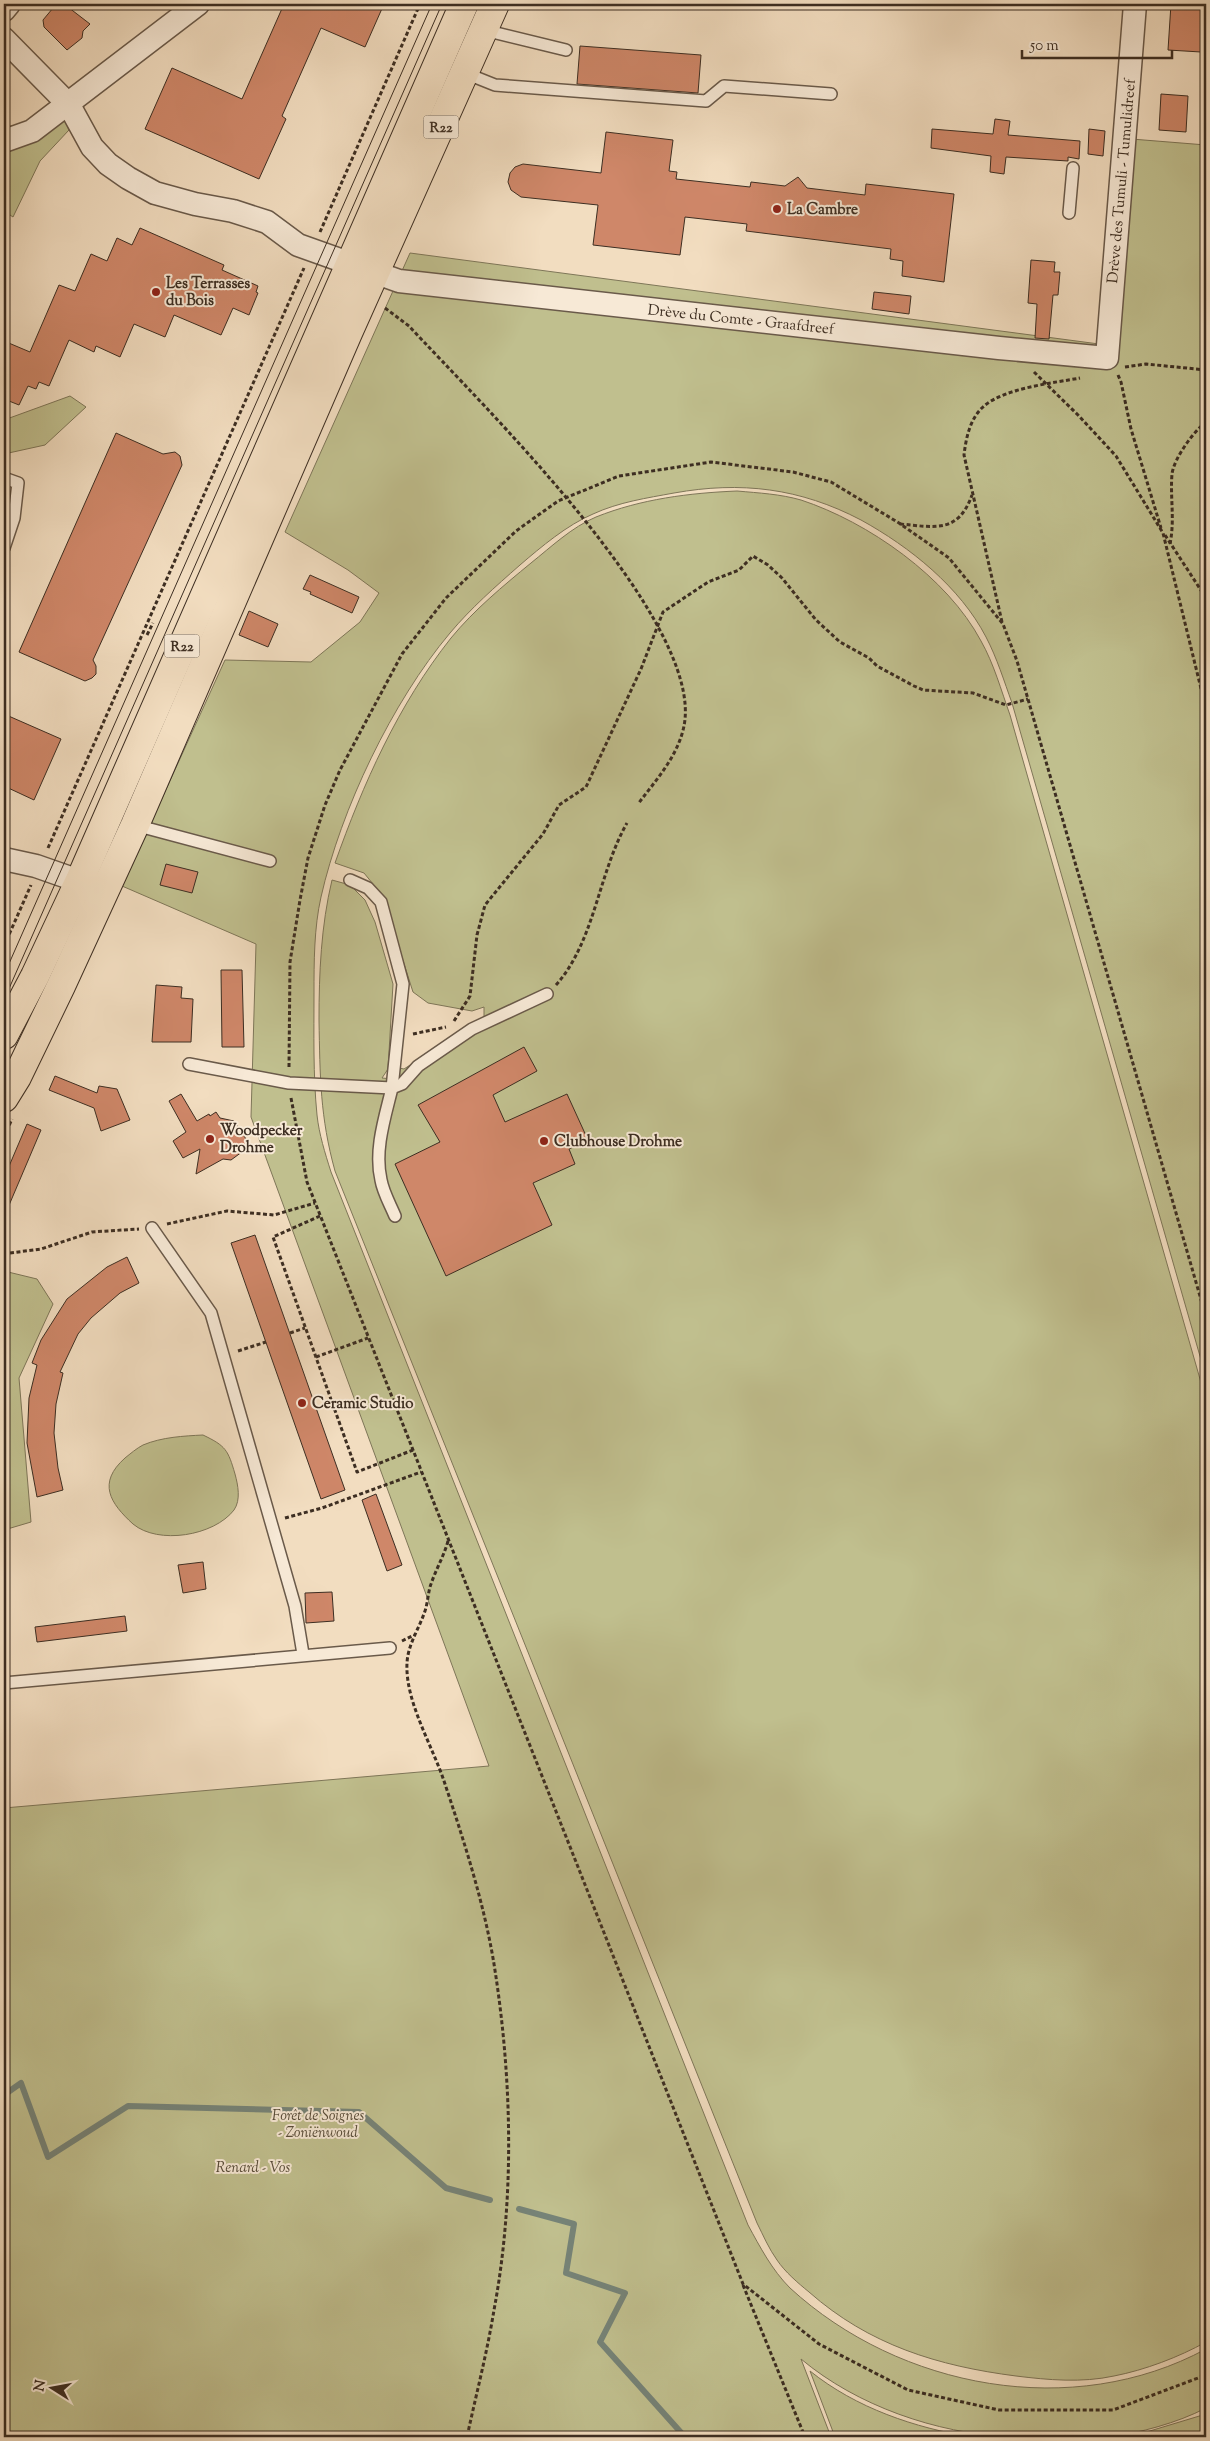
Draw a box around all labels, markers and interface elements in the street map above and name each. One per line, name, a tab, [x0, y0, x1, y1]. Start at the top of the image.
scale bar	[1022, 28, 1172, 60]
text: 50 m	[1029, 36, 1059, 57]
street label: Drève des Tumuli - Tumulidreef	[1103, 77, 1142, 284]
road number: R22	[424, 115, 458, 138]
place label: La Cambre	[787, 200, 858, 221]
marker: La Cambre	[771, 203, 783, 215]
place label: Les Terrasses du Bois	[166, 274, 250, 312]
marker: Les Terrasses du Bois	[150, 286, 162, 298]
street label: Drève du Comte - Graafdreef	[647, 300, 836, 341]
road number: R22	[164, 634, 200, 658]
place label: Woodpecker Drohme	[220, 1121, 303, 1159]
place label: Clubhouse Drohme	[554, 1132, 682, 1153]
marker: Woodpecker Drohme	[204, 1133, 216, 1145]
marker: Clubhouse Drohme	[538, 1135, 550, 1147]
place label: Ceramic Studio	[312, 1394, 413, 1415]
marker: Ceramic Studio	[296, 1397, 308, 1409]
park label: Forêt de Soignes - Zoniënwoud	[272, 2106, 364, 2144]
park label: Renard - Vos	[216, 2158, 290, 2179]
north arrow	[28, 2364, 78, 2414]
text: N	[30, 2379, 52, 2393]

